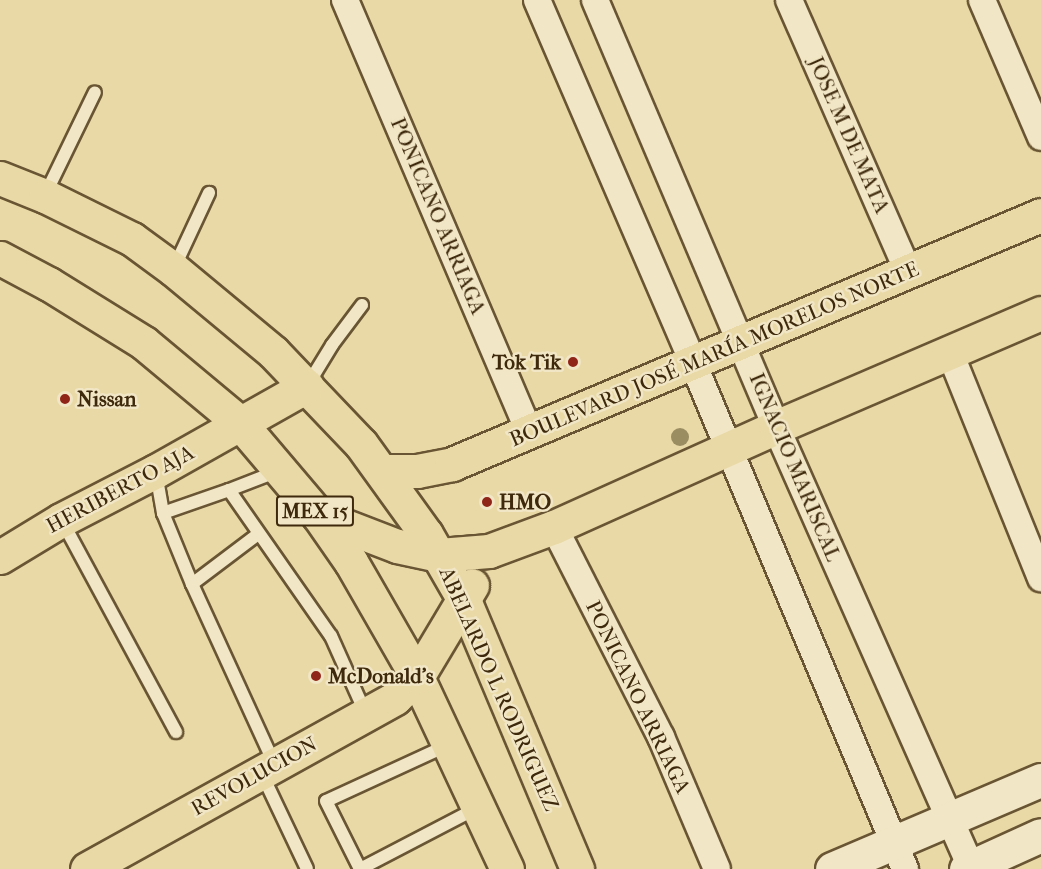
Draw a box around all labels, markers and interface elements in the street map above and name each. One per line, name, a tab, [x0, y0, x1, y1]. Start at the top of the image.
street label: JOSE M DE MATA	[803, 53, 895, 217]
street label: PONICANO ARRIAGA	[385, 114, 491, 318]
street label: BOULEVARD JOSÉ MARÍA MORELOS NORTE	[506, 256, 922, 452]
place label: Tok Tik	[492, 349, 561, 375]
marker: Tok Tik	[566, 355, 580, 369]
street label: IGNACIO MARISCAL	[744, 369, 846, 565]
place label: Nissan	[77, 386, 136, 412]
marker: Nissan	[58, 392, 72, 406]
street label: HERIBERTO AJA	[42, 439, 198, 539]
place label: HMO	[499, 489, 551, 515]
road number: MEX 15	[274, 494, 356, 528]
marker: HMO	[480, 495, 494, 509]
street label: ABELARDO L RODRIGUEZ	[434, 563, 564, 815]
street label: PONICANO ARRIAGA	[580, 596, 696, 798]
place label: McDonald's	[328, 663, 434, 689]
marker: McDonald's	[309, 669, 323, 683]
street label: REVOLUCION	[186, 731, 322, 821]

